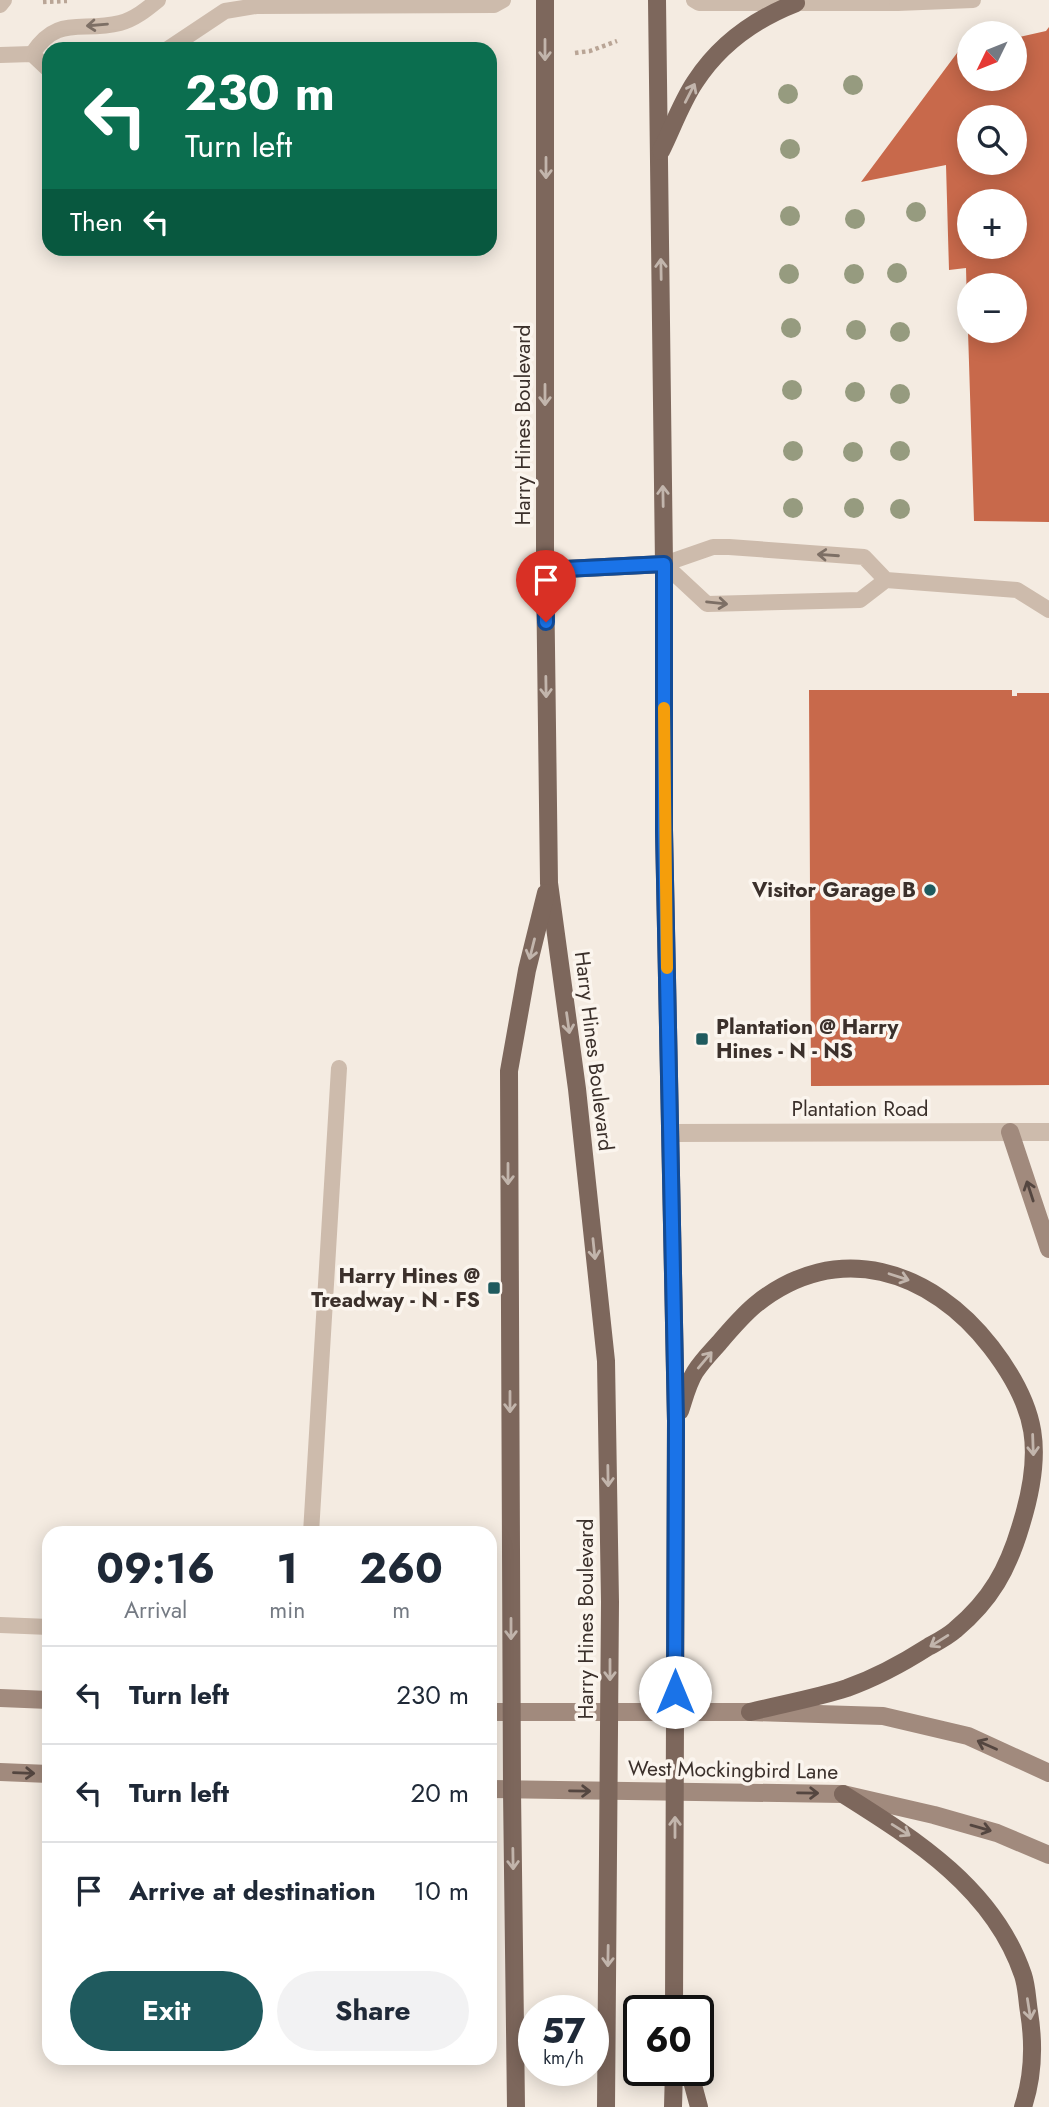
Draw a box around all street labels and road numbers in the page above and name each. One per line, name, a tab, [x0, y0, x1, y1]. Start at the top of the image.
street label: Harry Hines Boulevard	[508, 325, 538, 525]
street label: Harry Hines Boulevard	[567, 950, 621, 1152]
street label: Plantation Road	[791, 1094, 929, 1124]
street label: Harry Hines Boulevard	[571, 1519, 601, 1719]
street label: West Mockingbird Lane	[628, 1753, 839, 1787]

